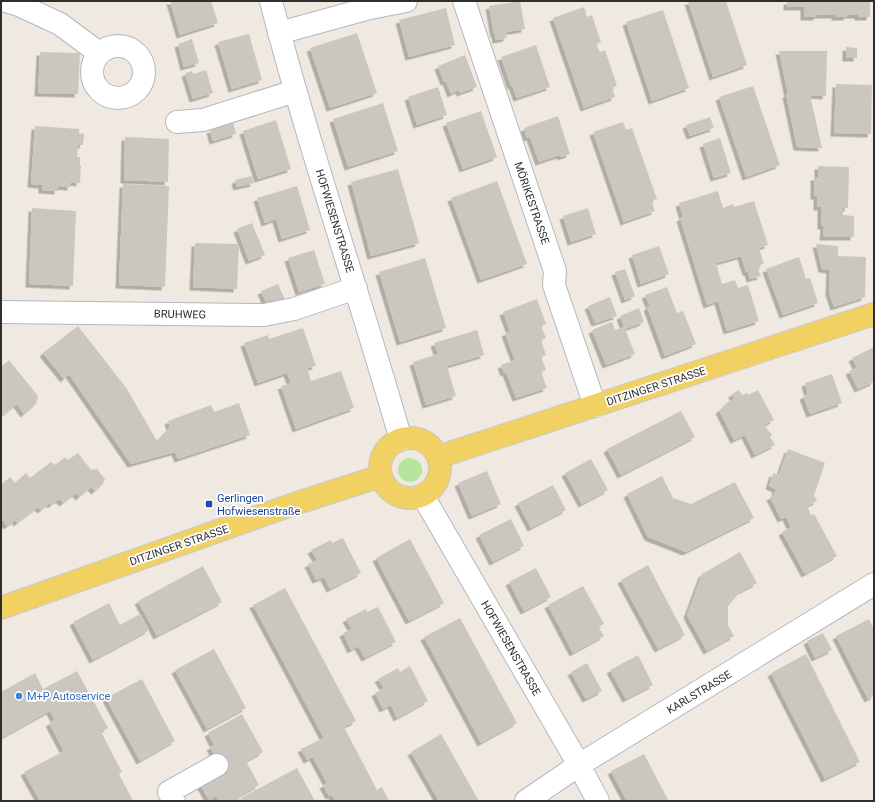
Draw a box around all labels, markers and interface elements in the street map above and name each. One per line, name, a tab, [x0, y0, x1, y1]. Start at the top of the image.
street label: MÖRIKESTRASSE	[511, 160, 552, 246]
street label: HOFWIESENSTRASSE	[313, 168, 356, 274]
street label: BRUHWEG	[154, 308, 206, 321]
street label: DITZINGER STRASSE	[605, 364, 707, 409]
place label: Gerlingen Hofwiesenstraße	[217, 492, 301, 518]
marker: Gerlingen Hofwiesenstraße	[204, 499, 214, 509]
street label: DITZINGER STRASSE	[128, 522, 230, 568]
street label: HOFWIESENSTRASSE	[478, 598, 543, 698]
street label: KARLSTRASSE	[665, 668, 734, 717]
place label: M+P Autoservice	[27, 690, 111, 703]
marker: M+P Autoservice	[14, 691, 24, 701]

